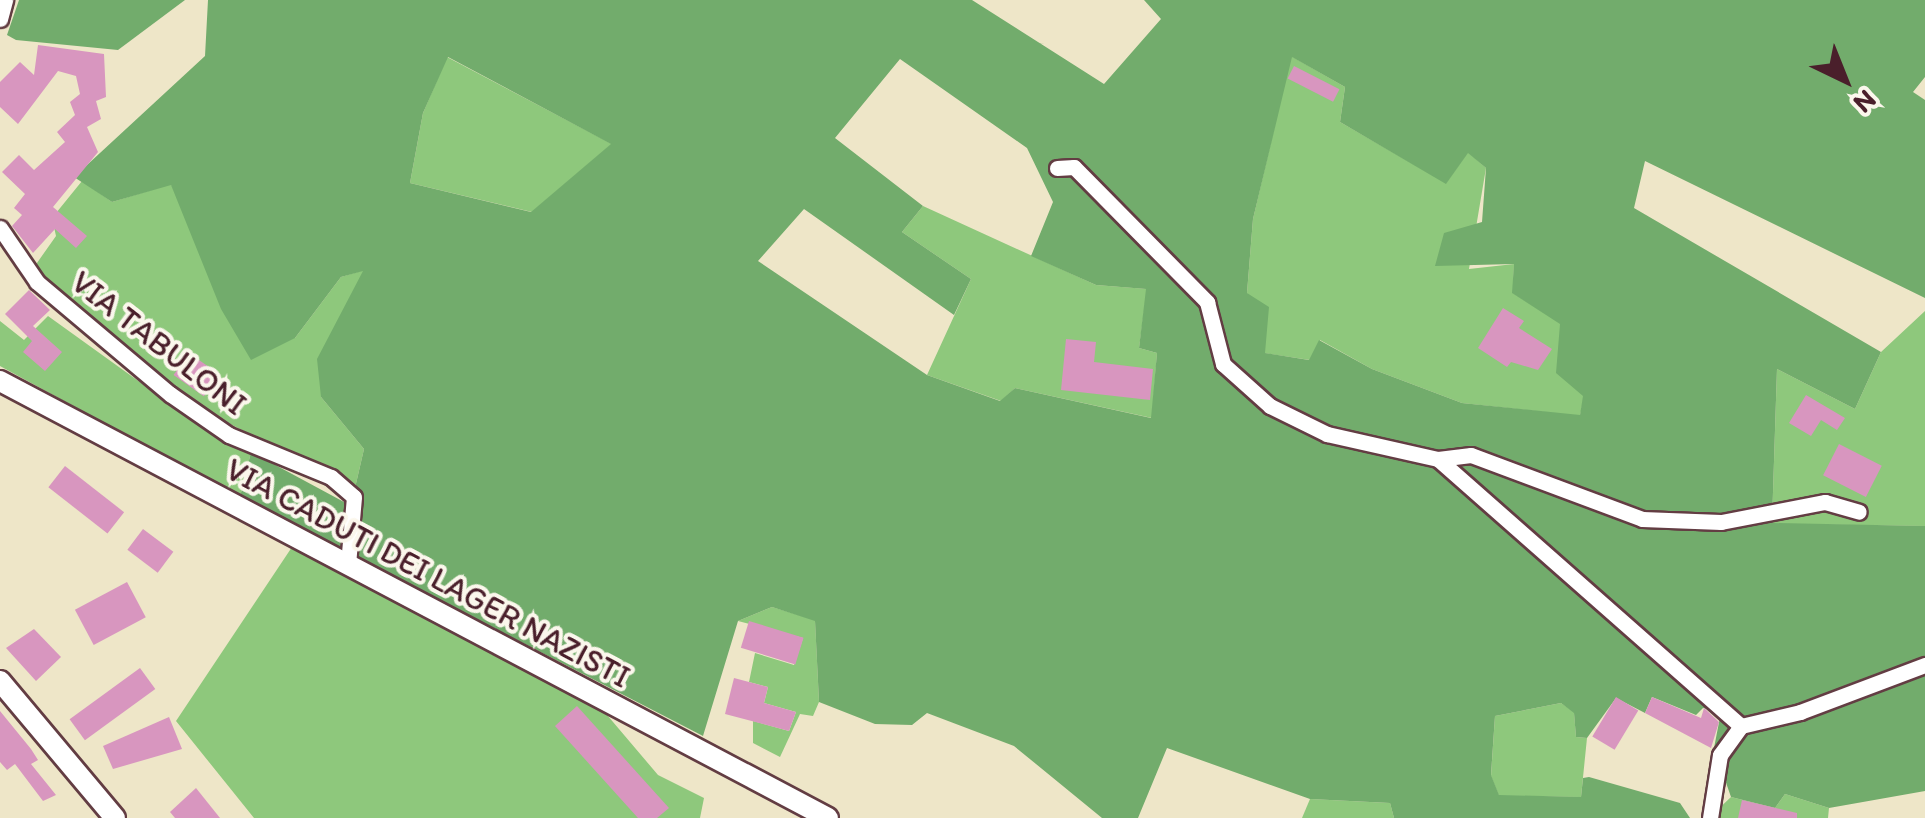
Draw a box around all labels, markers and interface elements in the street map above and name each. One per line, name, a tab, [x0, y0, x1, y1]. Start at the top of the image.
north arrow	[1795, 30, 1895, 130]
text: N	[1847, 83, 1884, 121]
street label: VIA TABULONI	[65, 263, 253, 423]
street label: VIA CADUTI DEI LAGER NAZISTI	[219, 450, 637, 696]

